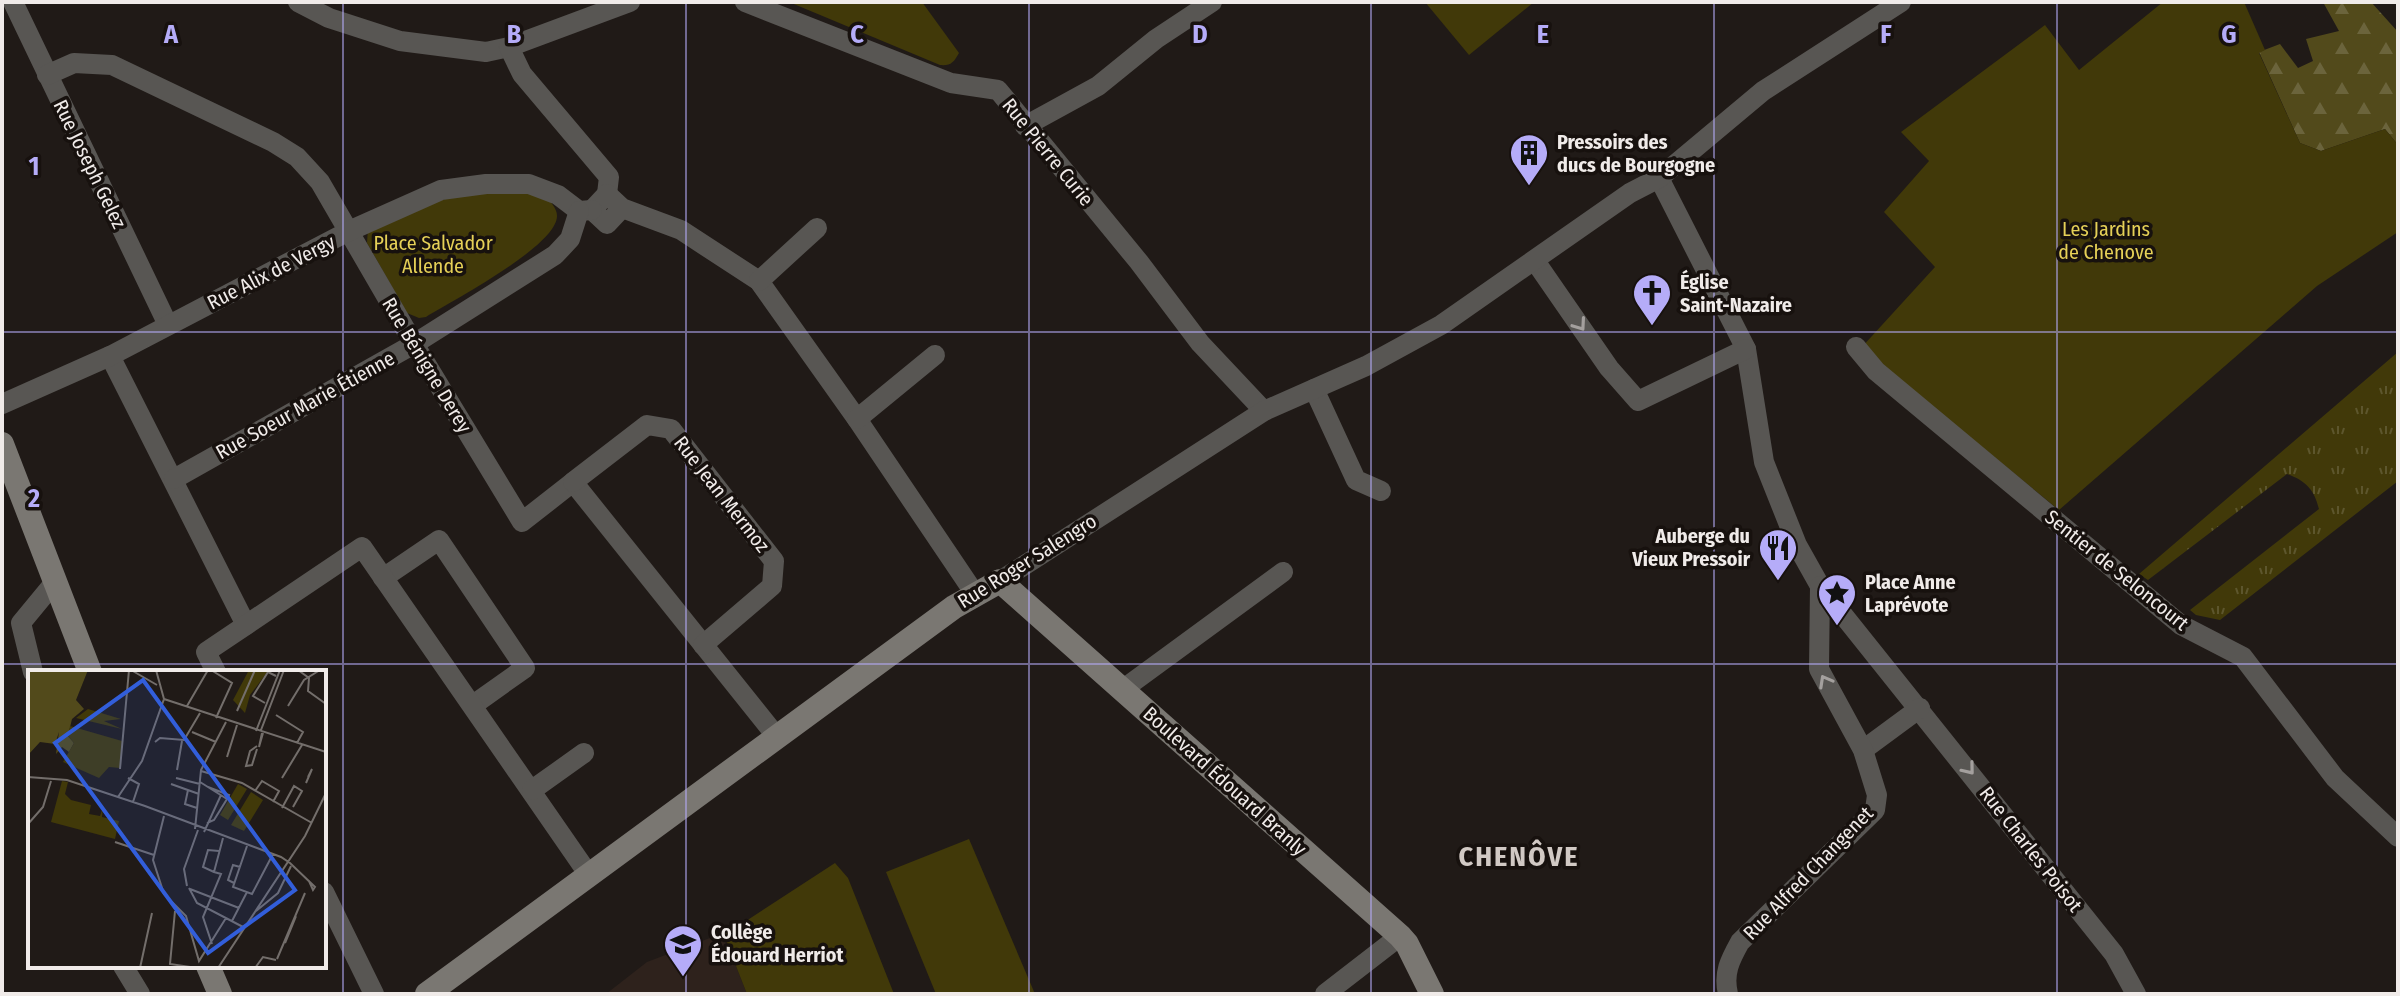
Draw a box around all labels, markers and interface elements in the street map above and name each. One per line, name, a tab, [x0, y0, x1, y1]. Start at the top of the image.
text: A	[163, 19, 179, 50]
text: B	[507, 19, 522, 50]
text: C	[850, 19, 864, 50]
text: D	[1192, 19, 1208, 50]
text: E	[1537, 19, 1549, 50]
text: F	[1880, 19, 1892, 50]
text: G	[2221, 19, 2237, 50]
street label: Rue Pierre Curie	[997, 93, 1099, 211]
street label: Rue Joseph Gelez	[48, 96, 132, 232]
place label: Pressoirs des ducs de Bourgogne	[1557, 130, 1715, 177]
building icon: Pressoirs des ducs de Bourgogne	[1508, 132, 1550, 187]
text: 1	[29, 151, 40, 182]
park label: Les Jardins de Chenove	[2058, 217, 2154, 264]
street label: Rue Alix de Vergy	[203, 229, 339, 314]
park label: Place Salvador Allende	[373, 231, 493, 278]
place label: Église Saint-Nazaire	[1680, 269, 1792, 317]
church icon: Église Saint-Nazaire	[1631, 272, 1673, 327]
street label: Rue Bénigne Derey	[377, 293, 477, 437]
one-way arrow	[1570, 316, 1585, 330]
street label: Rue Soeur Marie Étienne	[211, 346, 399, 464]
street label: Rue Jean Mermoz	[669, 431, 775, 557]
text: 2	[27, 483, 40, 514]
street label: Sentier de Seloncourt	[2040, 505, 2194, 635]
street label: Rue Roger Salengro	[953, 509, 1101, 613]
place label: Auberge du Vieux Pressoir	[1631, 524, 1751, 571]
restaurant icon: Auberge du Vieux Pressoir	[1757, 527, 1799, 582]
place label: Place Anne Laprévote	[1865, 570, 1956, 617]
place icon: Place Anne Laprévote	[1816, 572, 1858, 627]
inset map	[28, 670, 326, 968]
one-way arrow	[1820, 675, 1835, 689]
street label: Boulevard Édouard Branly	[1139, 701, 1312, 861]
one-way arrow	[1959, 760, 1973, 775]
street label: Rue Charles Poisot	[1975, 782, 2088, 917]
street label: Rue Alfred Changenet	[1738, 801, 1878, 945]
district label: CHENÔVE	[1458, 839, 1580, 873]
place label: Collège Édouard Herriot	[711, 920, 844, 967]
school or university icon: Collège Édouard Herriot	[662, 923, 704, 978]

